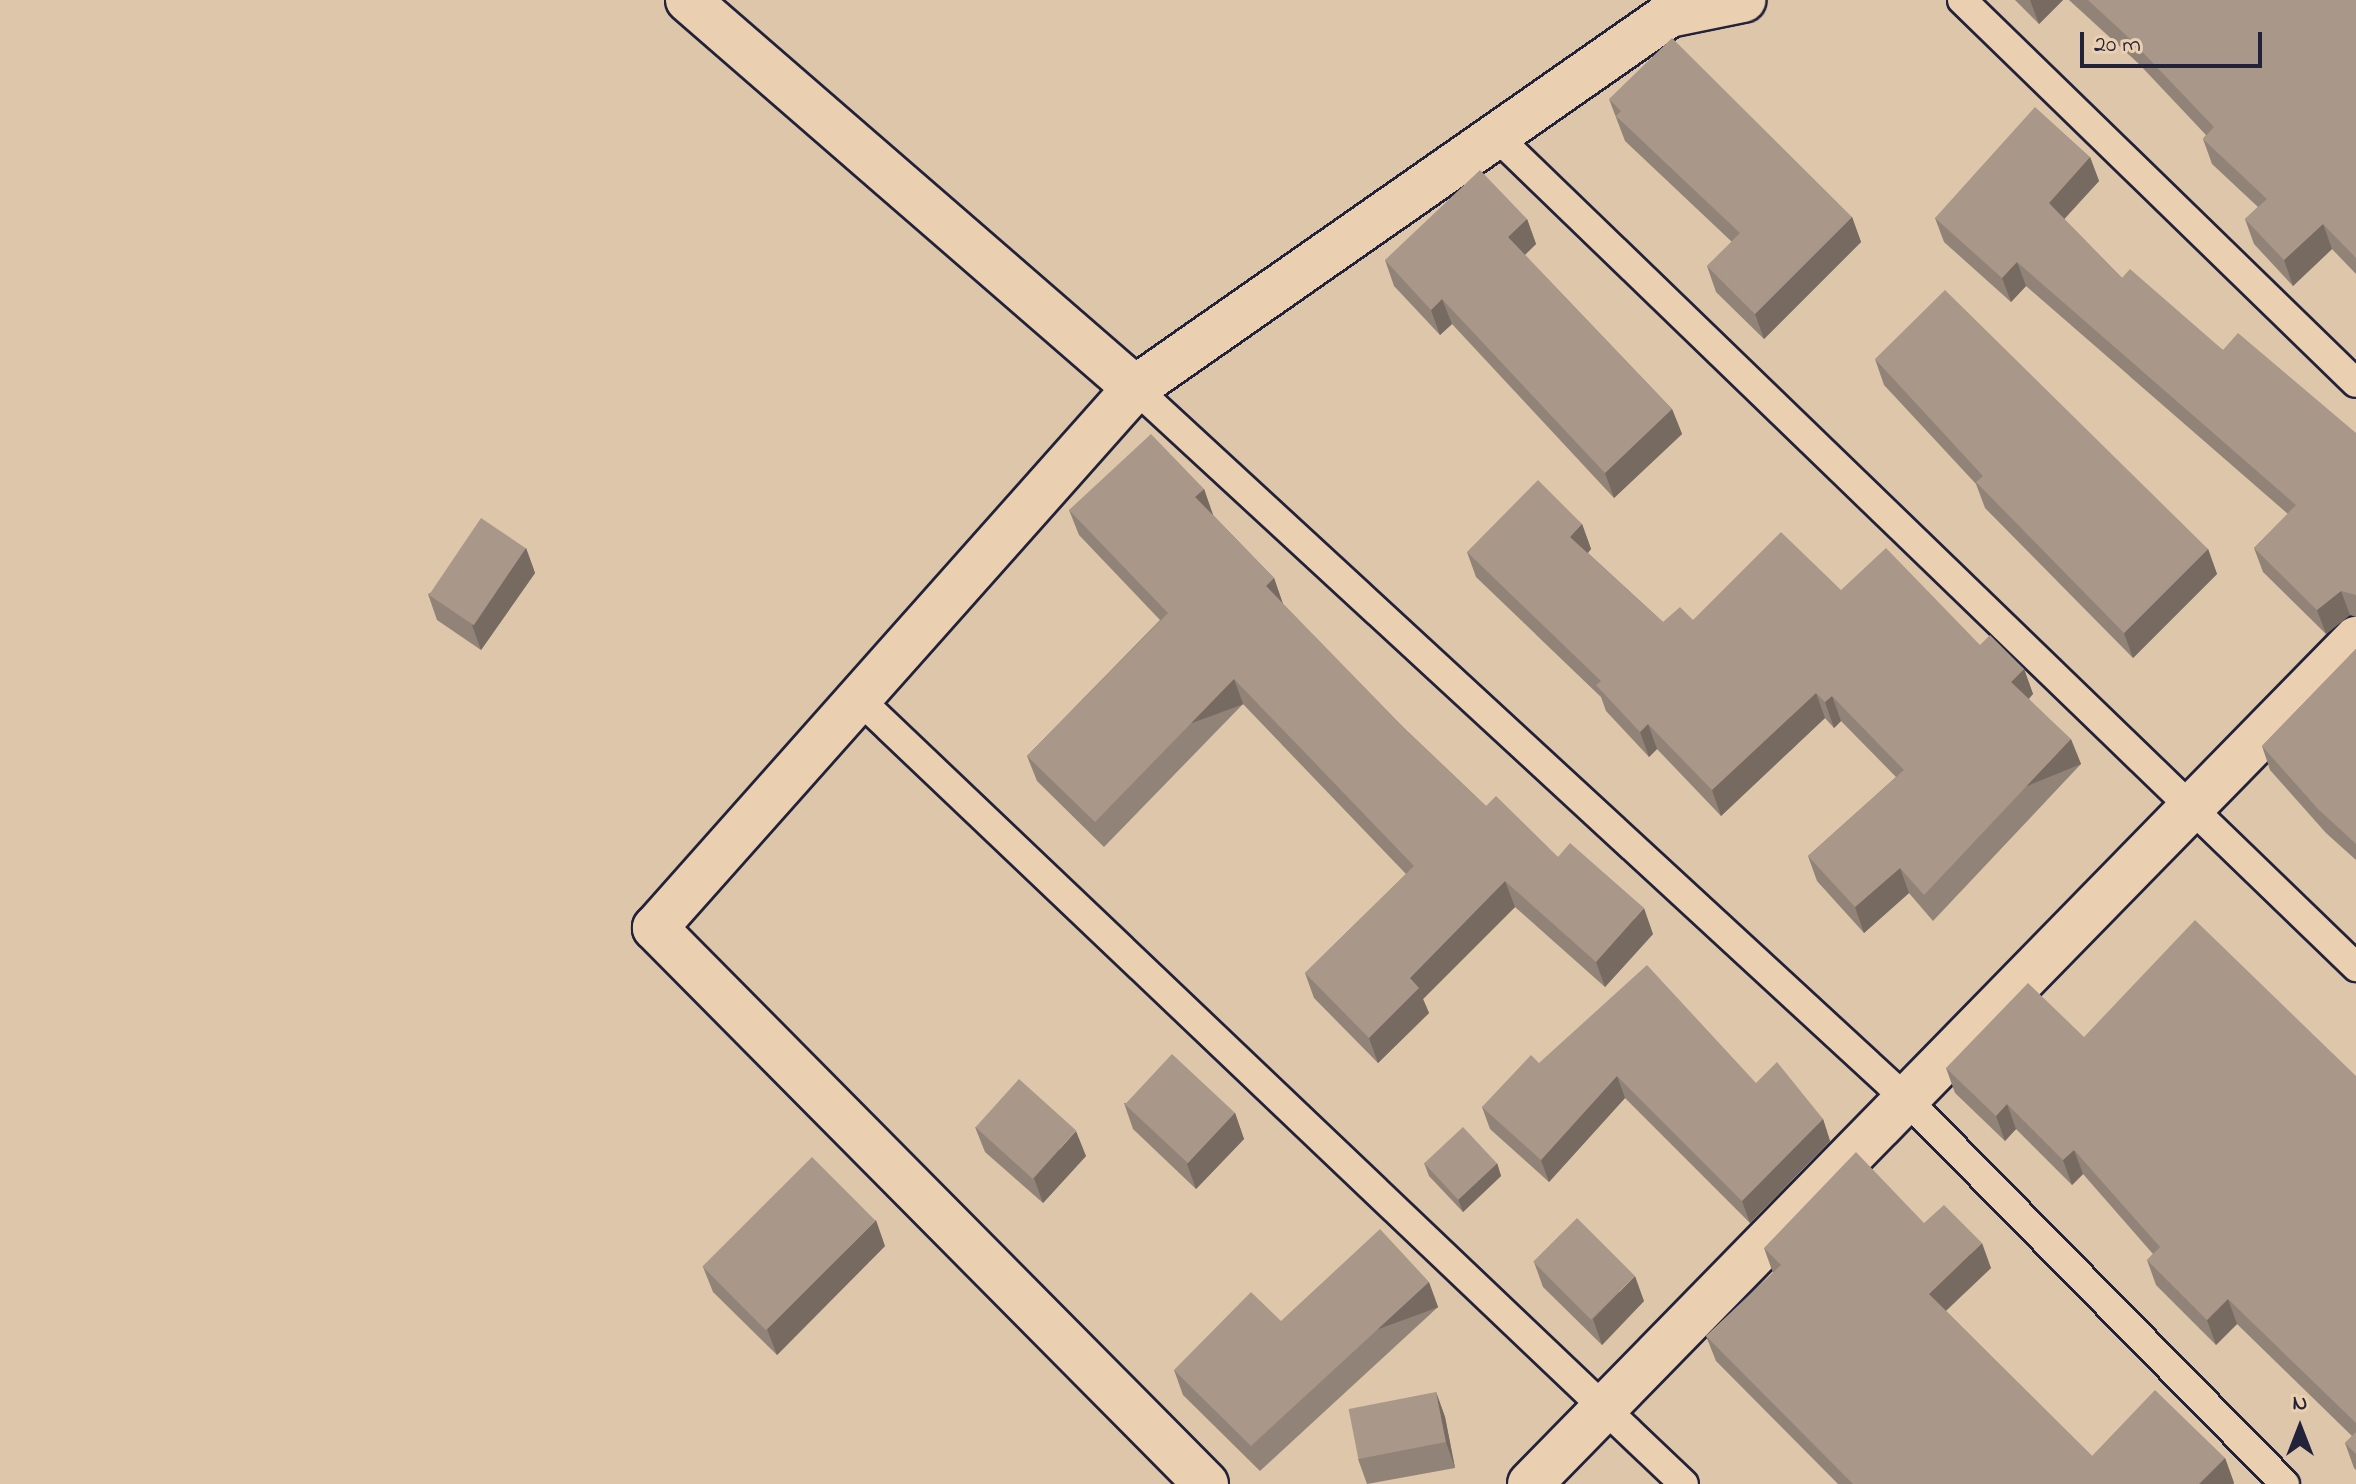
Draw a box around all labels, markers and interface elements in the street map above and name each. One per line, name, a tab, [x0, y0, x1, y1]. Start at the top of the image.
scale bar	[2084, 16, 2266, 66]
text: 20 m	[2094, 28, 2141, 63]
north arrow	[2260, 1388, 2340, 1468]
text: N	[2293, 1388, 2307, 1420]

